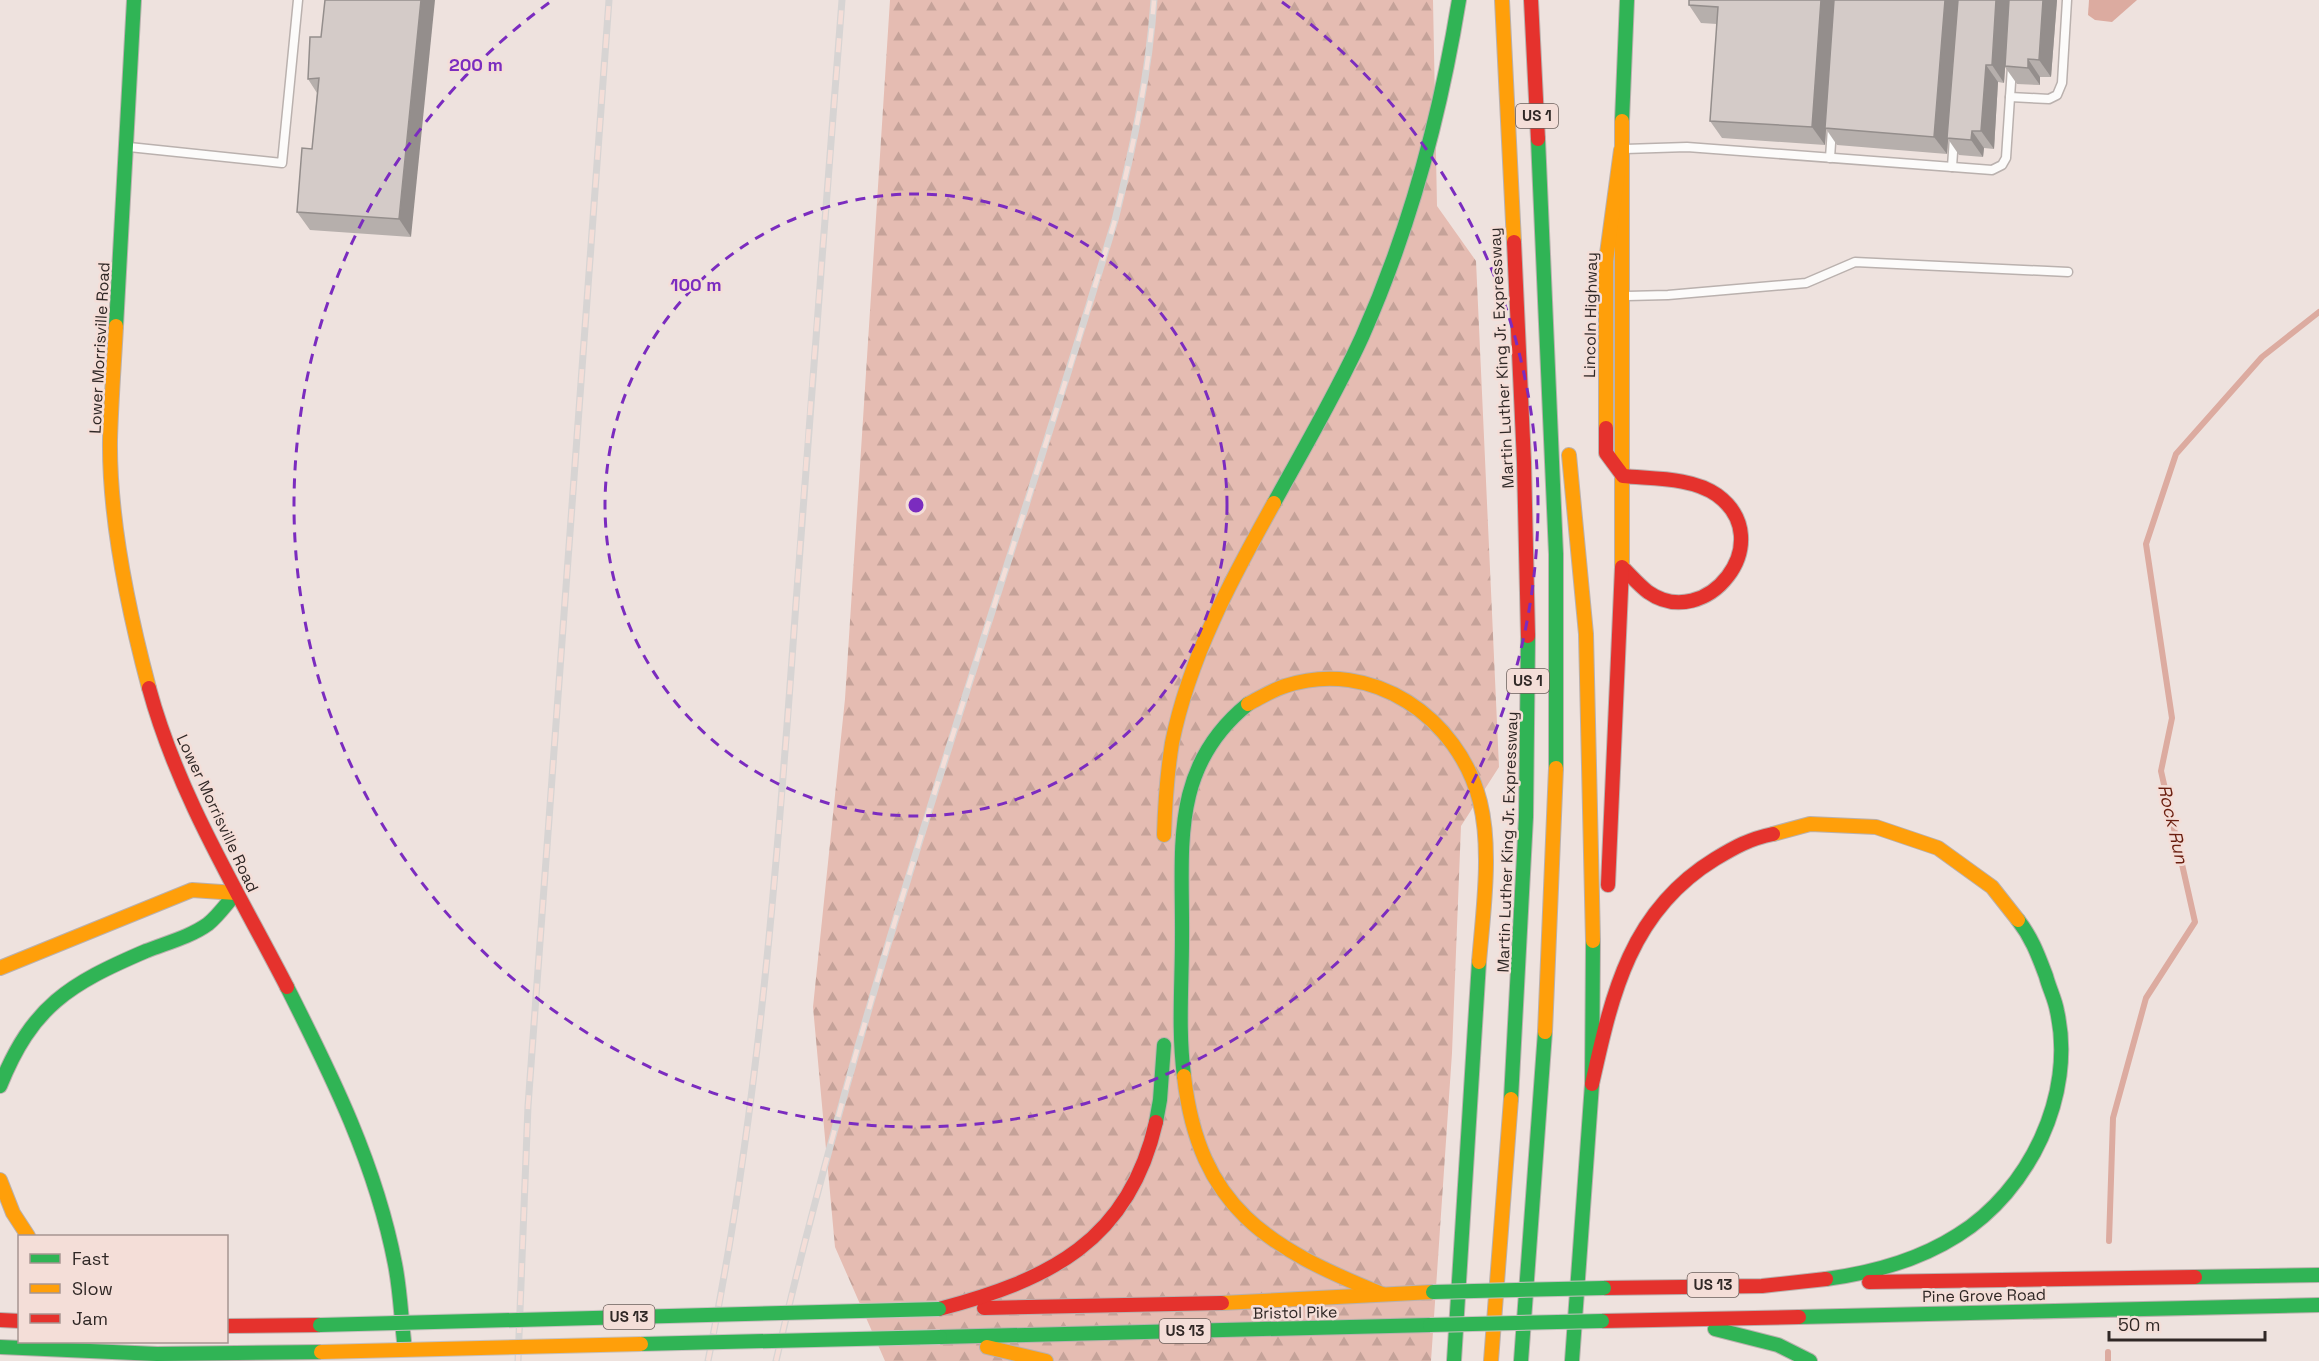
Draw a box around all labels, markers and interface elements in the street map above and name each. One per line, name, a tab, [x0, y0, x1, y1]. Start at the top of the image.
text: 200 m	[449, 53, 503, 76]
road number: US 1	[1516, 104, 1558, 128]
street label: Martin Luther King Jr. Expressway	[1484, 227, 1519, 489]
street label: Lincoln Highway	[1579, 252, 1602, 378]
street label: Lower Morrisville Road	[85, 262, 114, 434]
text: 100 m	[670, 273, 722, 296]
centre of rings	[906, 495, 926, 515]
road number: US 1	[1507, 669, 1549, 693]
street label: Martin Luther King Jr. Expressway	[1492, 711, 1523, 973]
street label: Lower Morrisville Road	[172, 731, 263, 895]
water label: Rock Run	[2153, 782, 2194, 867]
legend	[18, 1235, 228, 1343]
text: Fast	[72, 1247, 109, 1270]
road number: US 13	[1688, 1273, 1738, 1297]
text: Slow	[72, 1277, 113, 1300]
street label: Pine Grove Road	[1922, 1284, 2046, 1307]
street label: Bristol Pike	[1252, 1301, 1338, 1324]
scale bar	[2109, 1304, 2265, 1342]
road number: US 13	[604, 1305, 654, 1329]
text: Jam	[72, 1307, 108, 1330]
text: 50 m	[2118, 1313, 2160, 1336]
road number: US 13	[1160, 1319, 1210, 1343]

